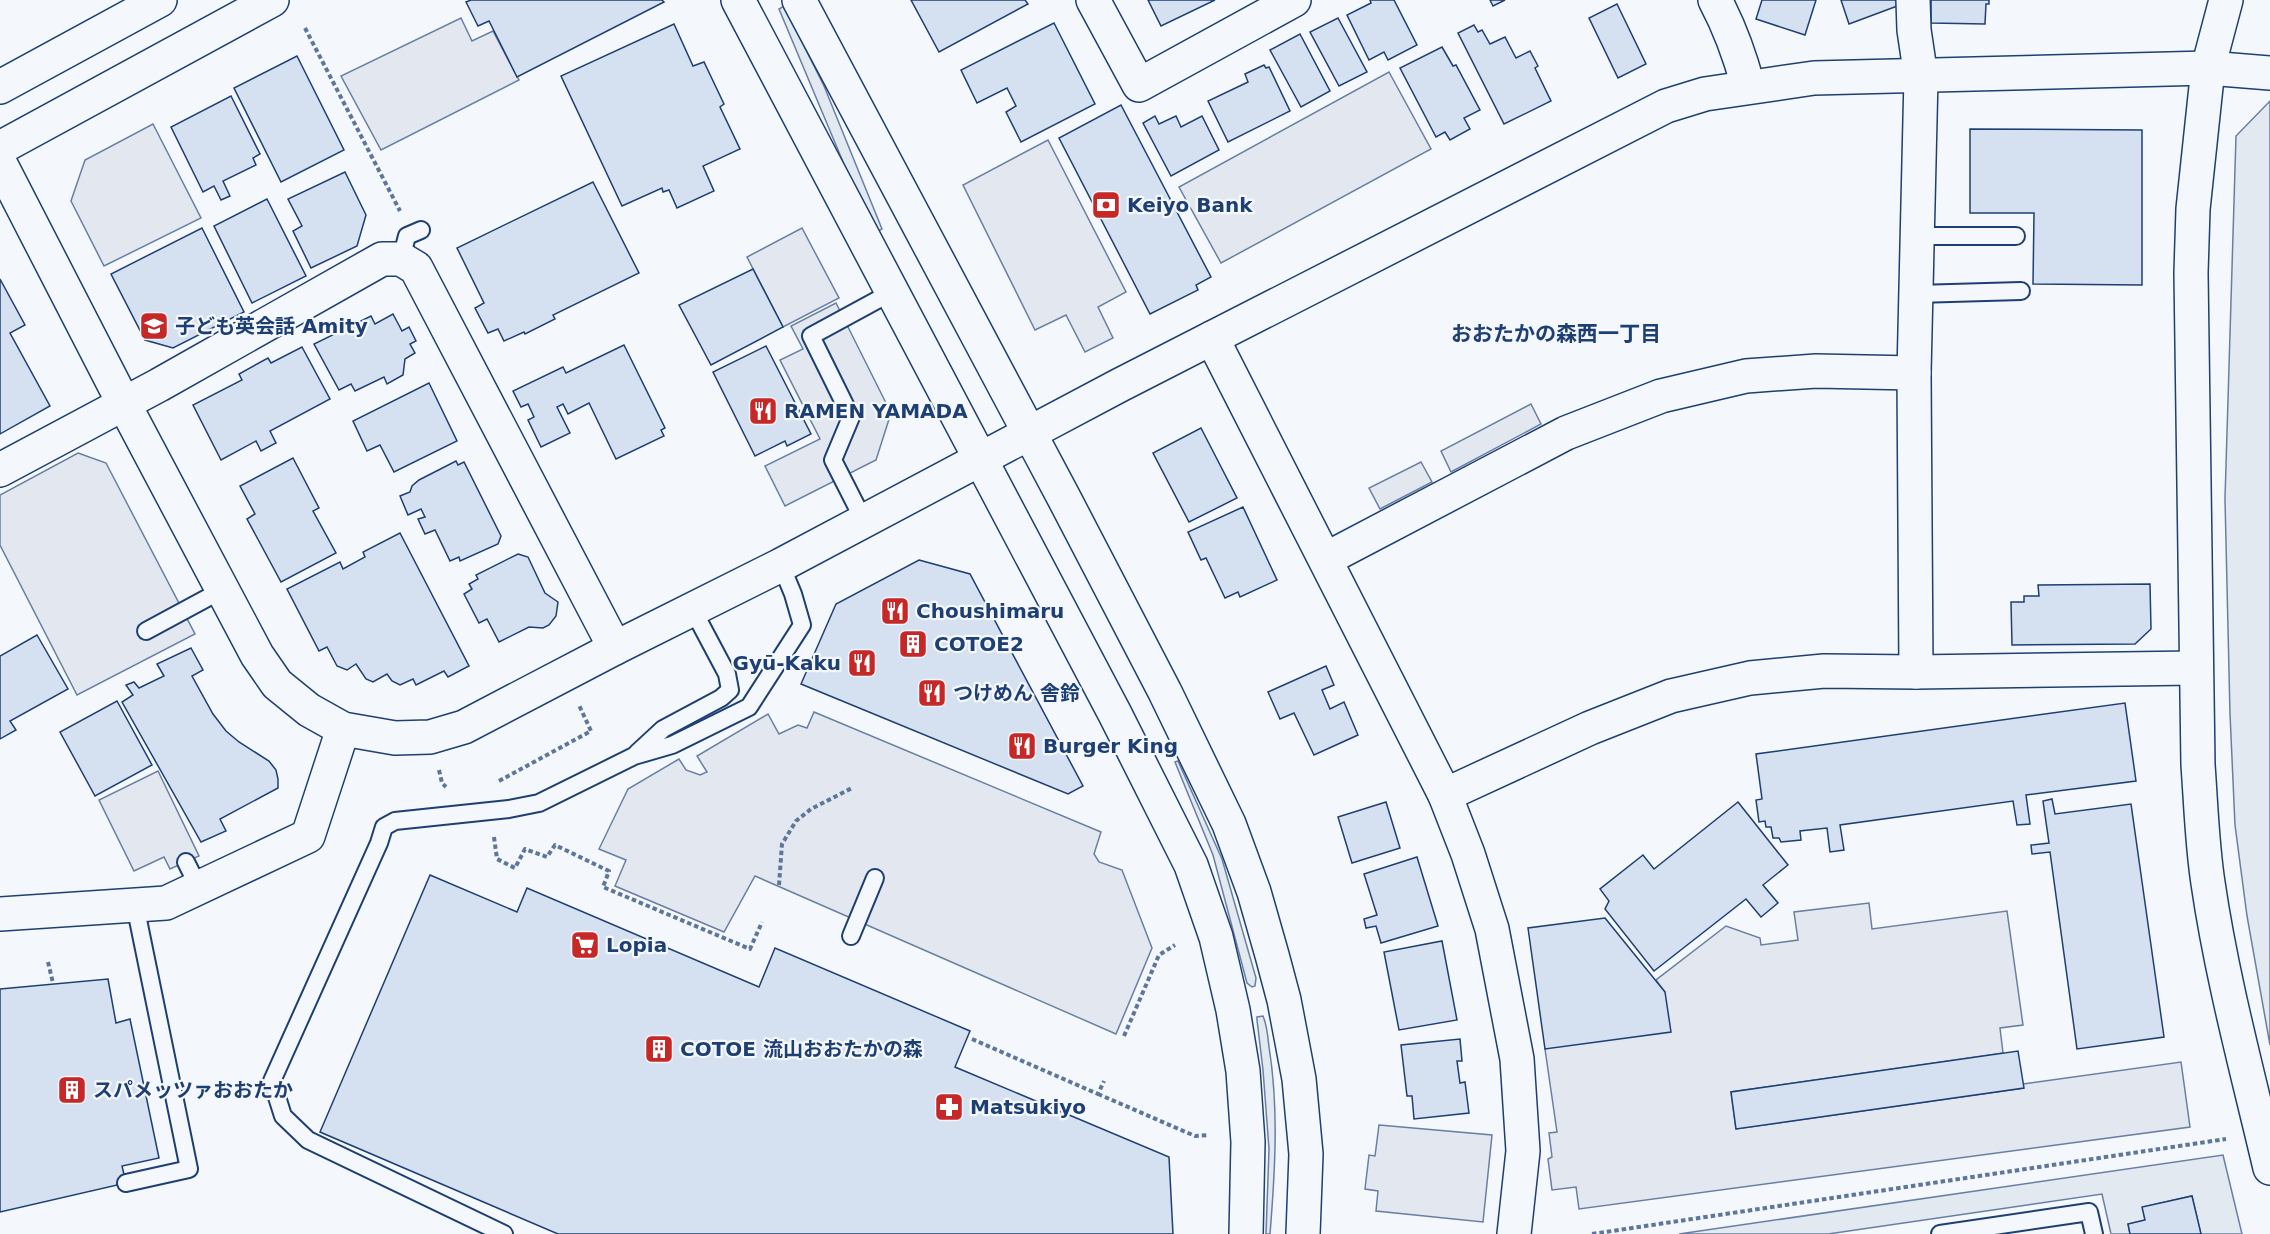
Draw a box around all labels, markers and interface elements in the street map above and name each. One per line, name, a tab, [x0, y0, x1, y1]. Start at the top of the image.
bank icon: Keiyo Bank	[1090, 189, 1122, 221]
place label: Keiyo Bank	[1127, 193, 1253, 217]
school or university icon: 子ども英会話 Amity	[138, 310, 170, 342]
place label: 子ども英会話 Amity	[175, 314, 368, 338]
district label: おおたかの森西一丁目	[1451, 322, 1661, 346]
restaurant icon: RAMEN YAMADA	[747, 395, 779, 427]
place label: RAMEN YAMADA	[784, 399, 968, 423]
restaurant icon: Choushimaru	[879, 595, 911, 627]
place label: Choushimaru	[916, 599, 1064, 623]
building icon: COTOE2	[897, 628, 929, 660]
place label: COTOE2	[934, 632, 1024, 656]
restaurant icon: Gyū-Kaku	[846, 647, 878, 679]
place label: Gyū-Kaku	[732, 651, 841, 675]
restaurant icon: つけめん 舎鈴	[916, 677, 948, 709]
place label: つけめん 舎鈴	[953, 681, 1080, 705]
restaurant icon: Burger King	[1006, 730, 1038, 762]
place label: Burger King	[1043, 734, 1178, 758]
supermarket icon: Lopia	[569, 929, 601, 961]
place label: Lopia	[606, 933, 667, 957]
building icon: COTOE 流山おおたかの森	[643, 1033, 675, 1065]
place label: COTOE 流山おおたかの森	[680, 1037, 923, 1061]
building icon: スパメッツァおおたか	[56, 1074, 88, 1106]
place label: スパメッツァおおたか	[93, 1078, 293, 1102]
pharmacy icon: Matsukiyo	[933, 1091, 965, 1123]
place label: Matsukiyo	[970, 1095, 1086, 1119]

